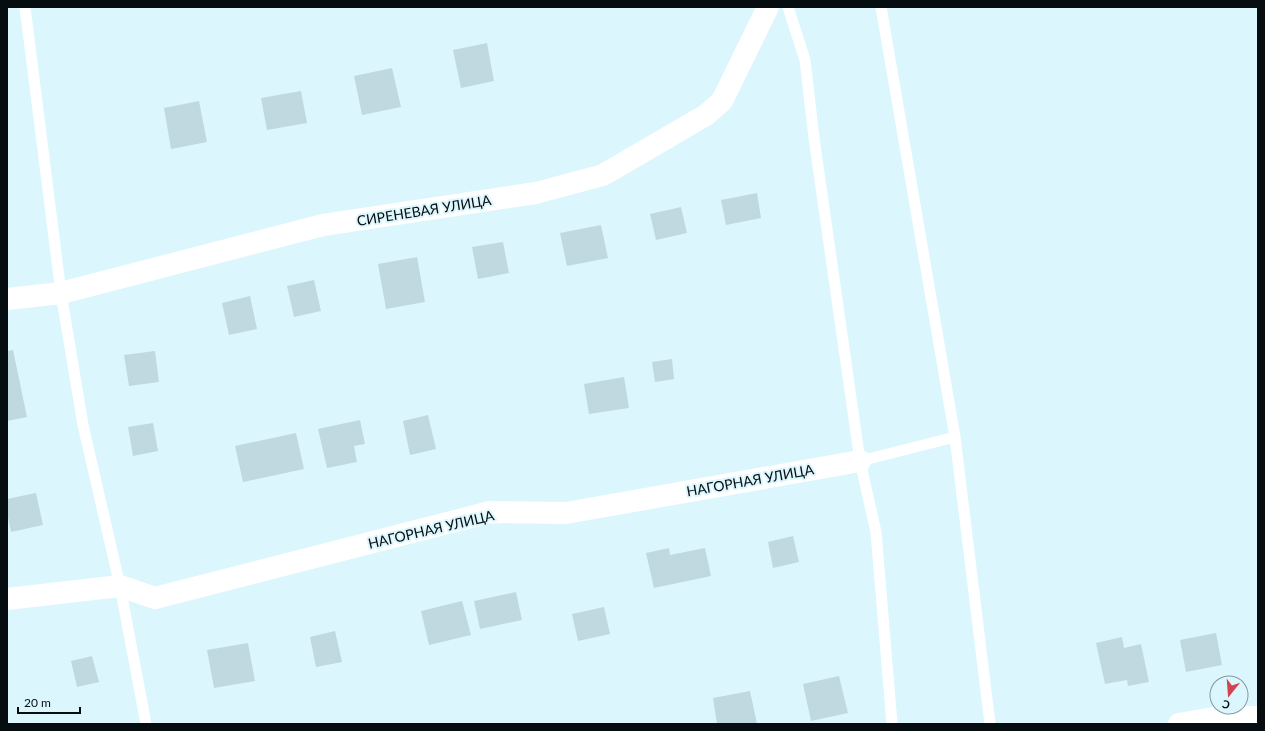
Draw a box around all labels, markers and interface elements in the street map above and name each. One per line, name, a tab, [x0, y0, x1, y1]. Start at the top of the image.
street label: СИРЕНЕВАЯ УЛИЦА	[356, 191, 493, 229]
street label: НАГОРНАЯ УЛИЦА	[685, 460, 816, 500]
street label: НАГОРНАЯ УЛИЦА	[366, 506, 496, 552]
north arrow	[1209, 675, 1249, 715]
scale bar	[18, 689, 80, 715]
text: 20 m	[24, 695, 51, 710]
text: С	[1220, 698, 1231, 712]

